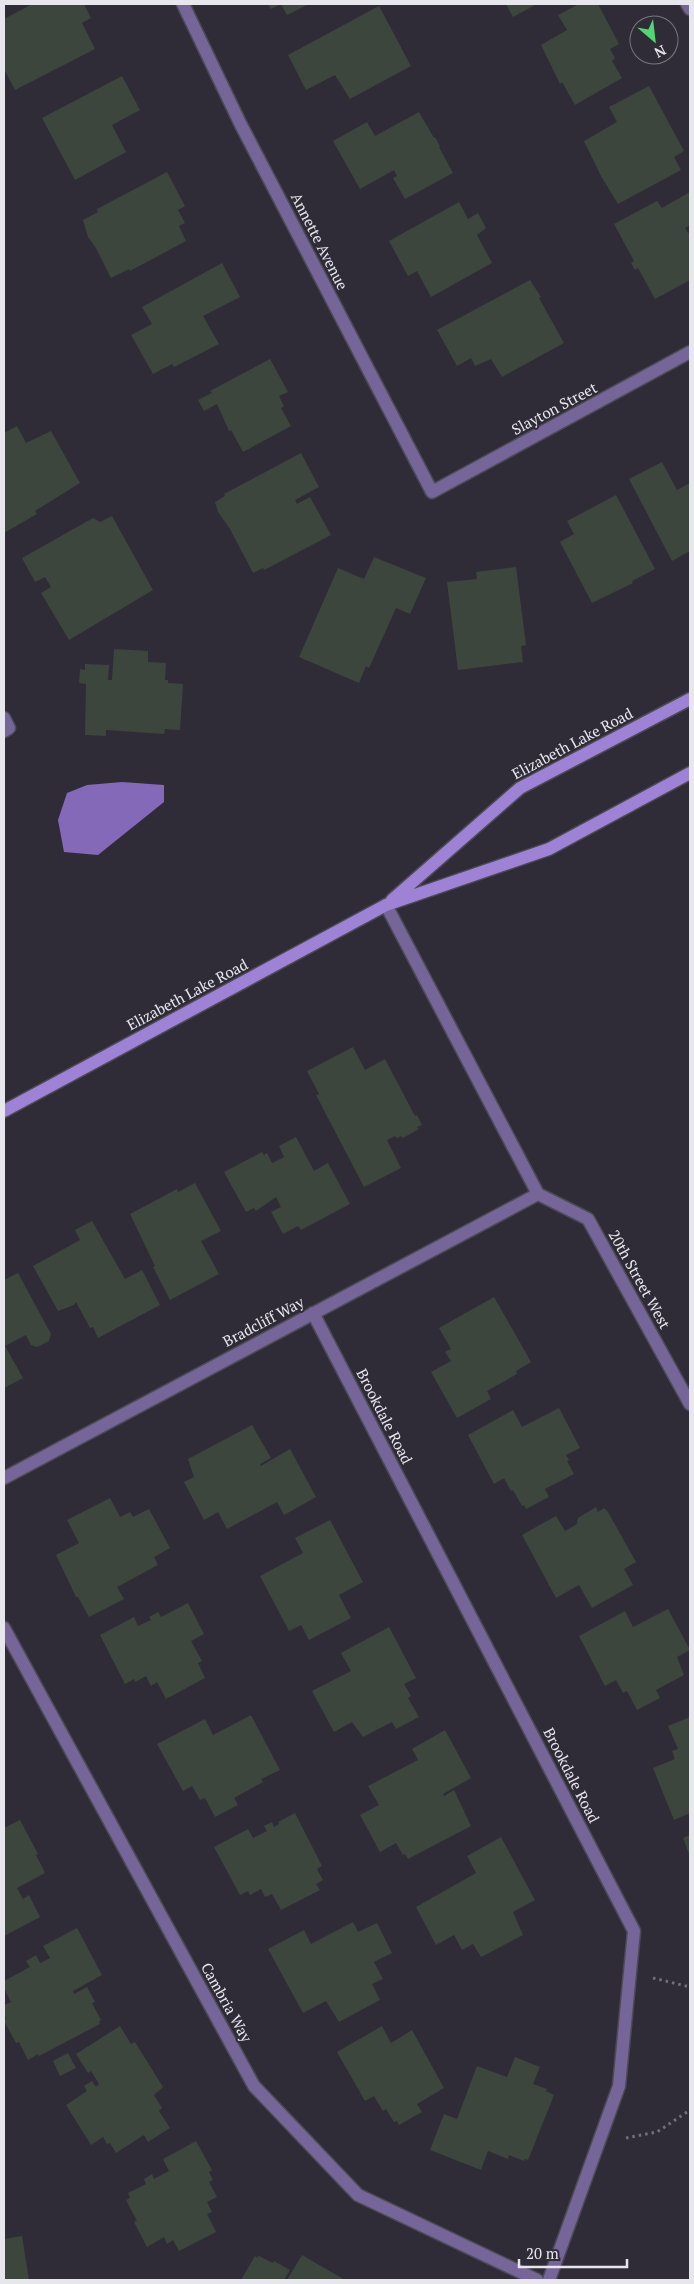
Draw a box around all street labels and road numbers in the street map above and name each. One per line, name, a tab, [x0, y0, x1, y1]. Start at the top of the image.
street label: Annette Avenue	[287, 189, 353, 293]
street label: Slayton Street	[508, 377, 601, 439]
street label: Elizabeth Lake Road	[508, 703, 636, 783]
street label: Elizabeth Lake Road	[123, 954, 251, 1034]
street label: 20th Street West	[605, 1226, 676, 1332]
street label: Bradcliff Way	[219, 1291, 307, 1351]
street label: Brookdale Road	[352, 1365, 418, 1467]
street label: Brookdale Road	[539, 1724, 605, 1826]
street label: Cambria Way	[197, 1959, 257, 2046]

